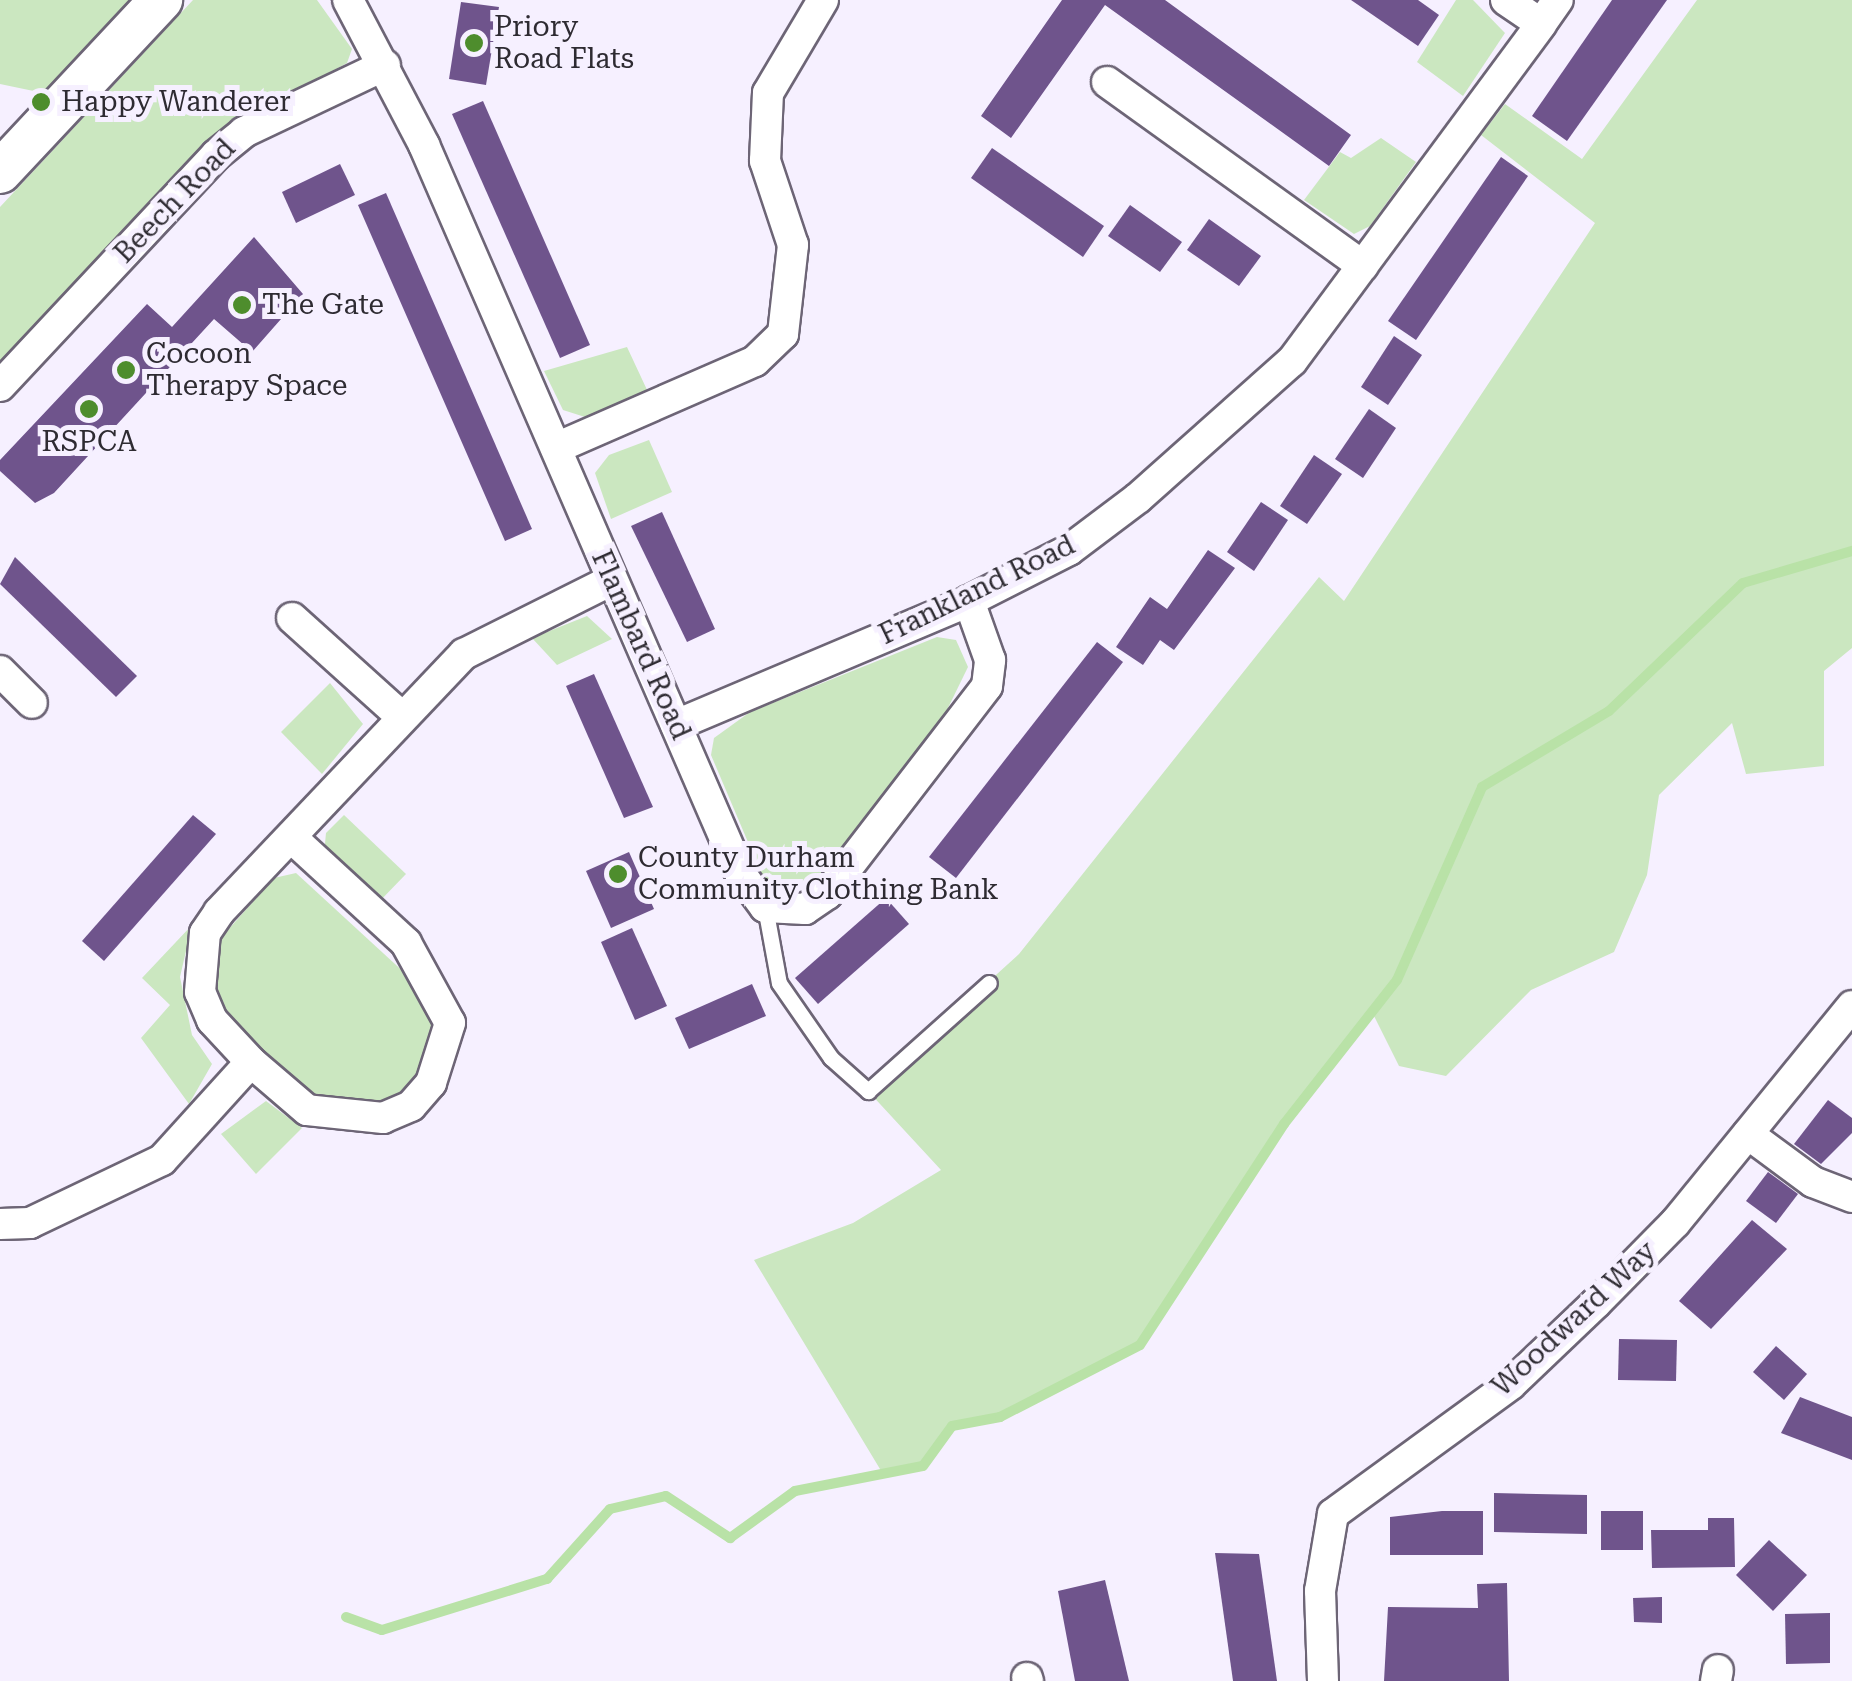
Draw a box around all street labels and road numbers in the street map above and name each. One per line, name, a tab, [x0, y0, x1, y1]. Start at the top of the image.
street label: Beech Road	[108, 132, 242, 270]
street label: Frankland Road	[874, 528, 1080, 652]
street label: Flambard Road	[584, 545, 698, 745]
street label: Woodward Way	[1485, 1234, 1663, 1404]

